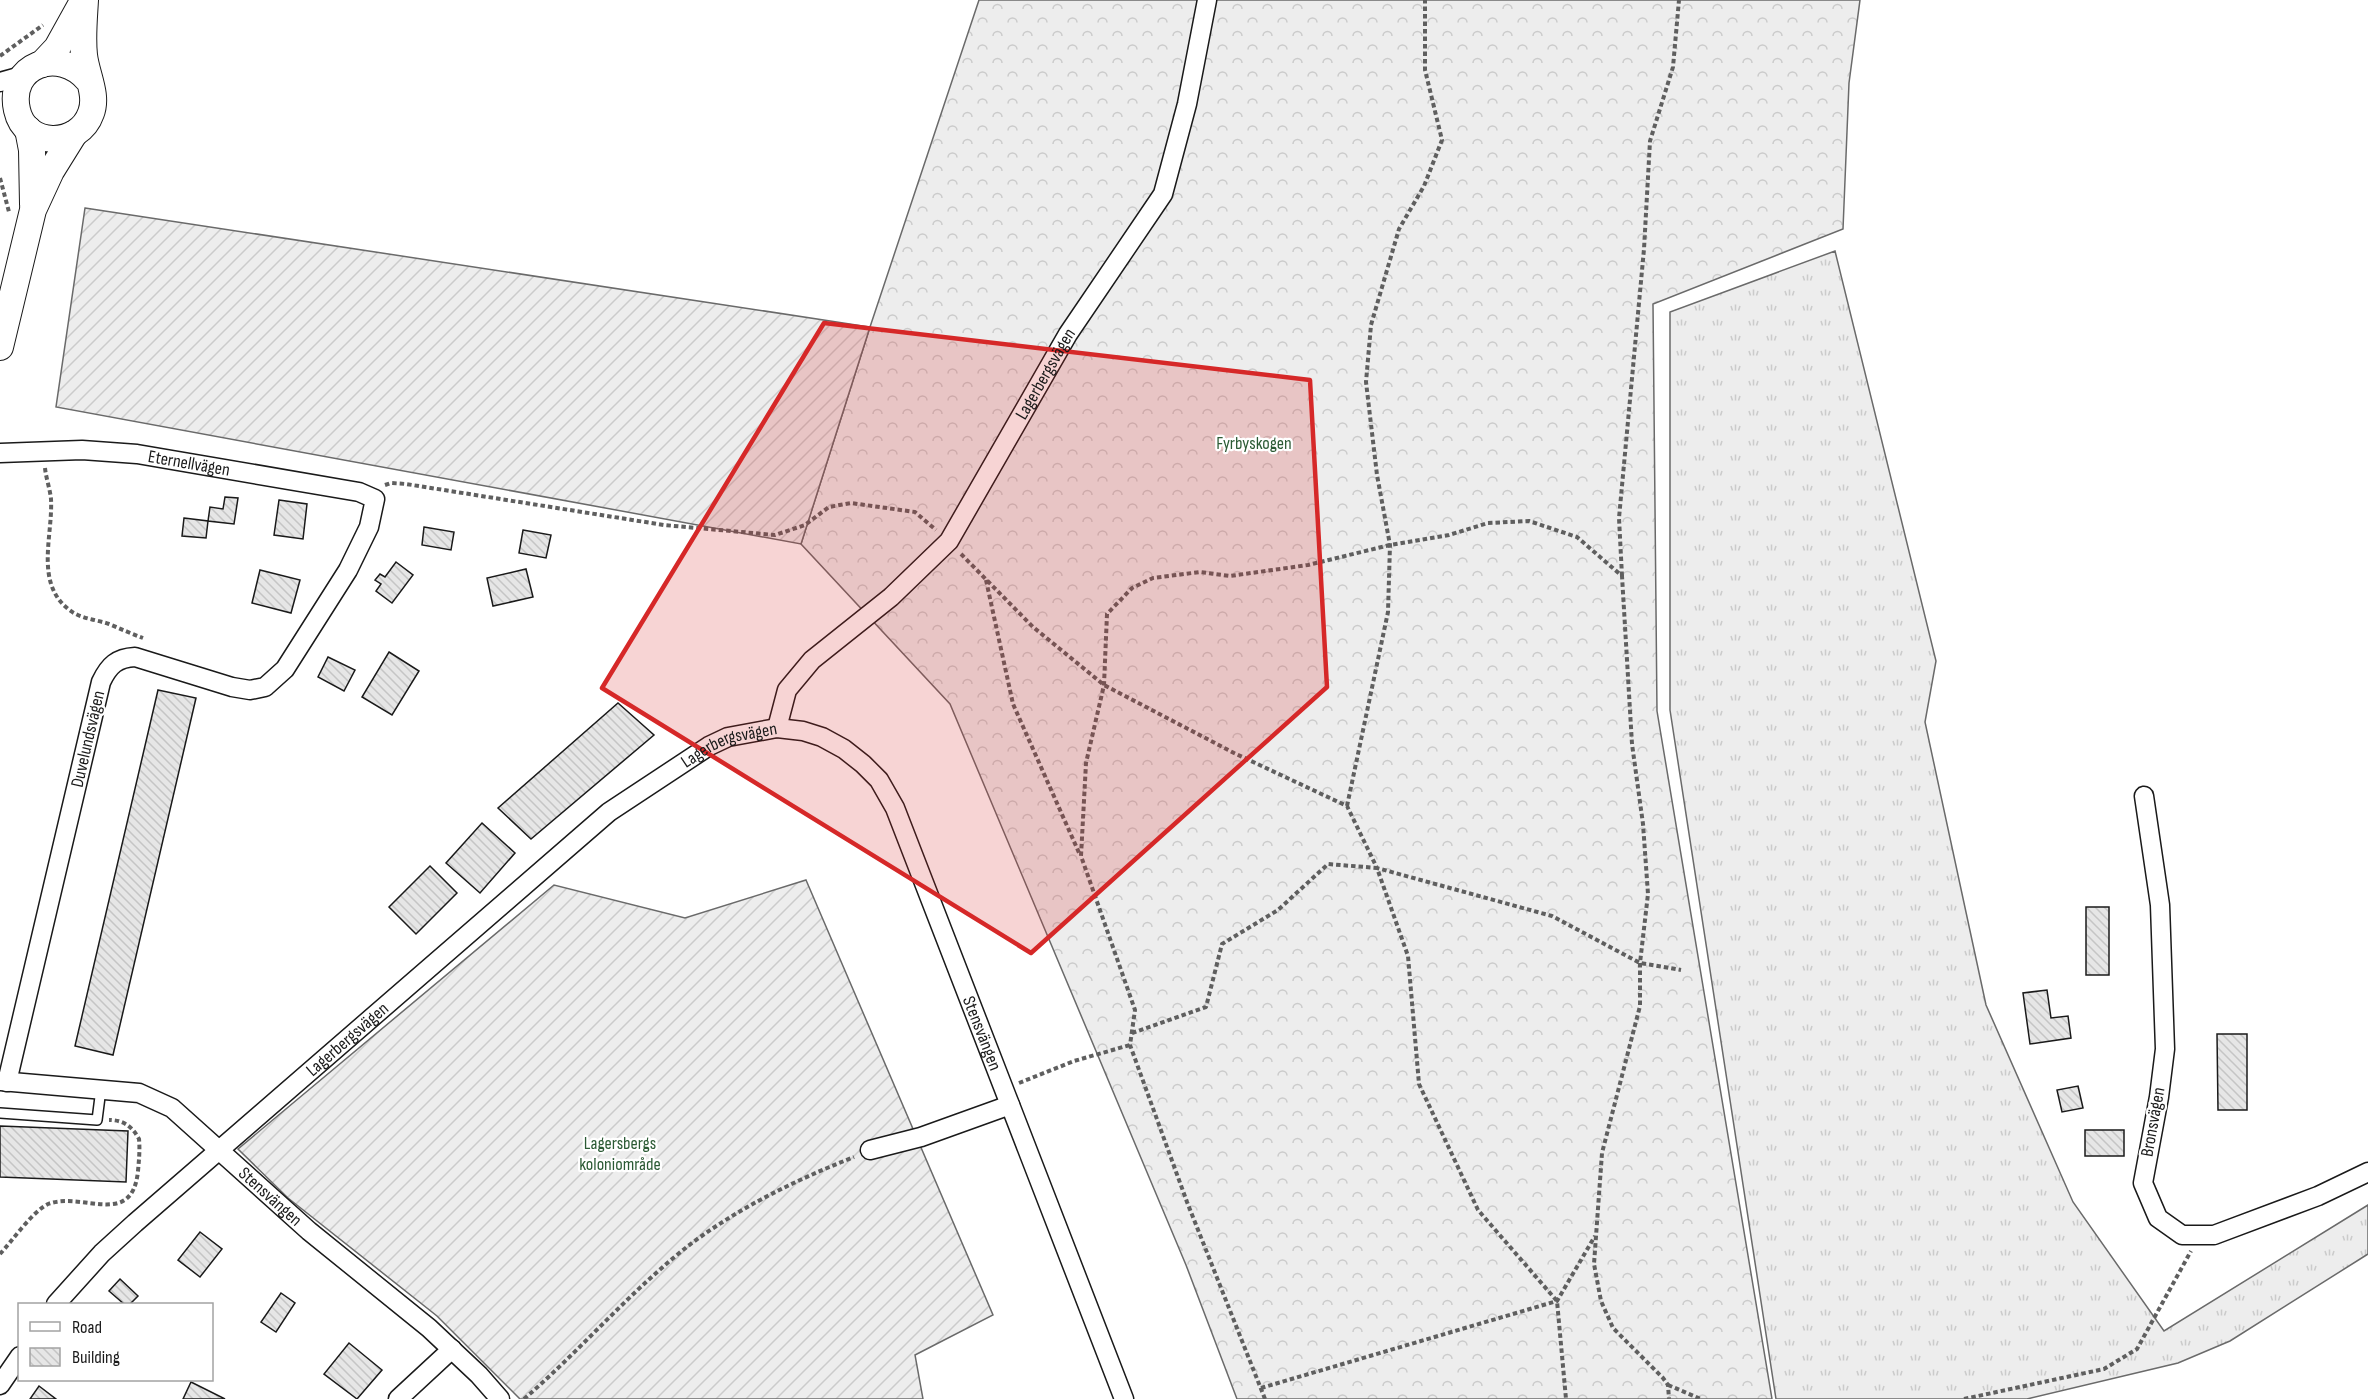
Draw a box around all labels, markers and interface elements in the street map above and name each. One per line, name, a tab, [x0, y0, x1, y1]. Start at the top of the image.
street label: Lagerbergsvägen	[1011, 324, 1080, 423]
park label: Fyrbyskogen	[1216, 433, 1292, 454]
street label: Eternellvägen	[147, 446, 232, 480]
street label: Duvelundsvägen	[67, 689, 109, 789]
street label: Lagerbergsvägen	[677, 718, 779, 772]
street label: Stensvängen	[958, 993, 1006, 1073]
street label: Lagerbergsvägen	[302, 998, 392, 1080]
street label: Bronsvägen	[2137, 1086, 2169, 1158]
park label: Lagersbergs koloniområde	[579, 1133, 661, 1175]
street label: Stensvängen	[234, 1162, 306, 1230]
legend	[18, 1303, 213, 1381]
text: Road	[72, 1317, 102, 1338]
text: Building	[72, 1347, 120, 1368]

